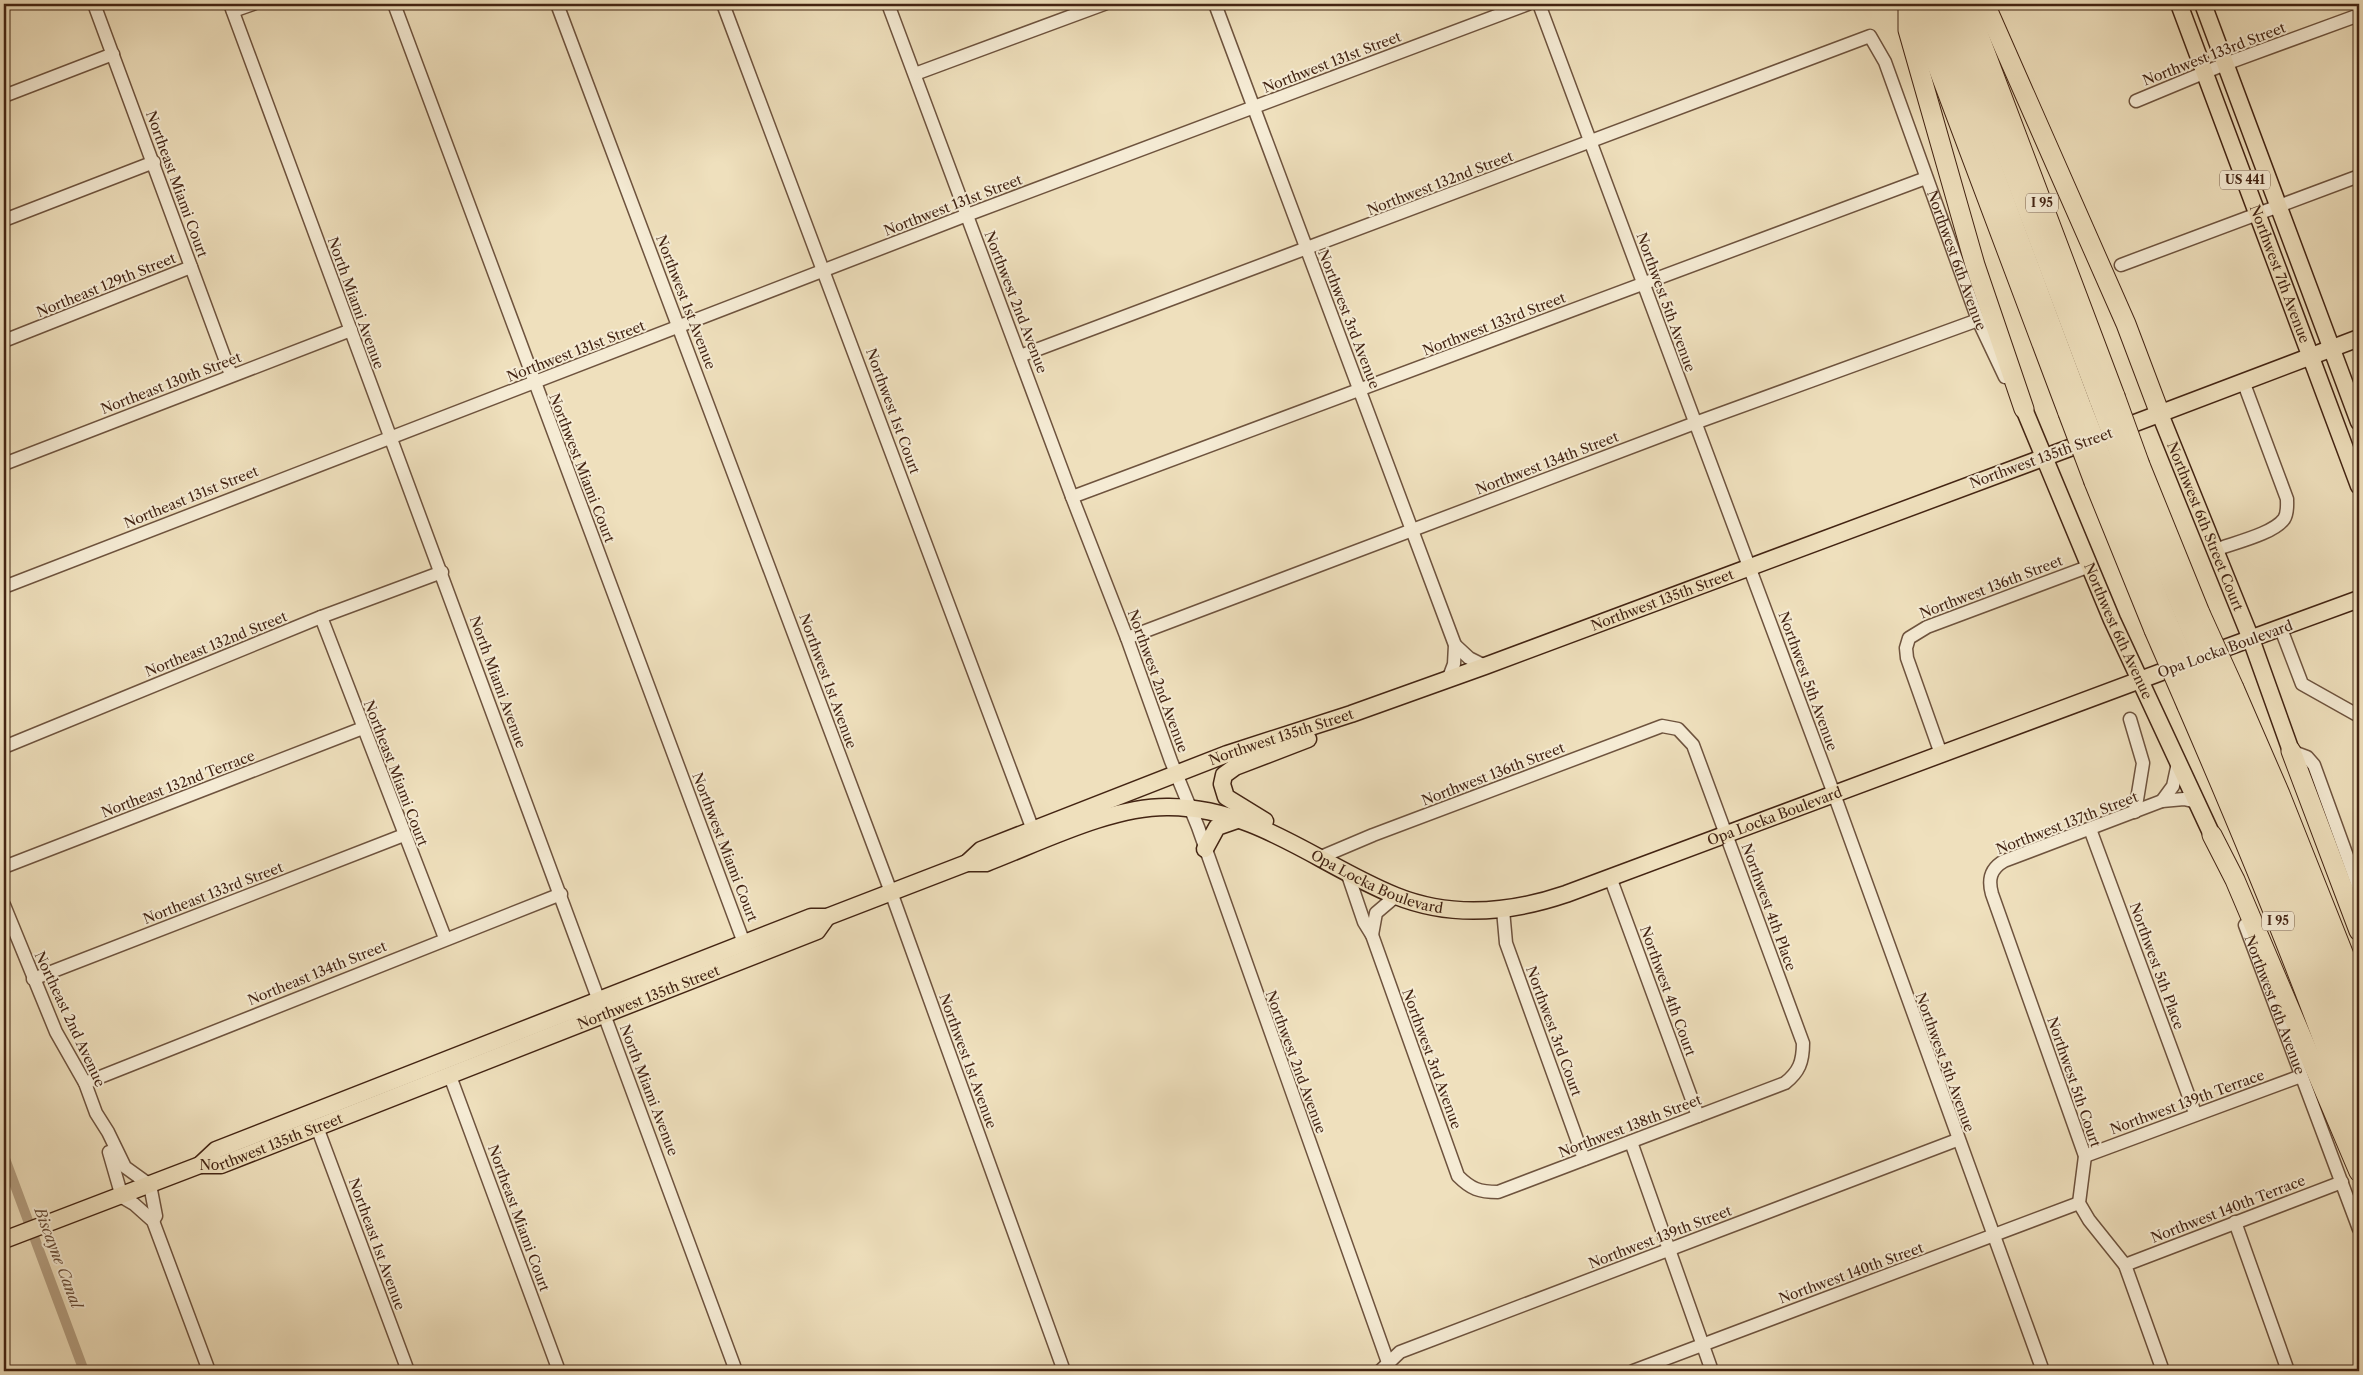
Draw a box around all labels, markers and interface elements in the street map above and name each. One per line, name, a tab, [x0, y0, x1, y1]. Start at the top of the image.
street label: Northwest 133rd Street	[2140, 18, 2288, 90]
street label: Northwest 131st Street	[1260, 27, 1404, 97]
street label: Northeast Miami Court	[142, 108, 212, 260]
street label: Northwest 132nd Street	[1364, 147, 1516, 219]
street label: Northwest 131st Street	[881, 170, 1025, 240]
road number: US 441	[2220, 170, 2270, 190]
street label: Northwest 6th Avenue	[1923, 188, 1991, 333]
road number: I 95	[2026, 194, 2058, 212]
street label: Northwest 7th Avenue	[2246, 202, 2314, 346]
street label: Northwest 2nd Avenue	[981, 228, 1052, 376]
street label: Northwest 5th Avenue	[1632, 230, 1700, 374]
street label: Northwest 1st Avenue	[652, 232, 720, 372]
street label: North Miami Avenue	[324, 235, 388, 372]
street label: Northwest 3rd Avenue	[1314, 247, 1384, 391]
street label: Northeast 129th Street	[34, 249, 178, 321]
street label: Northwest 133rd Street	[1420, 288, 1568, 360]
street label: Northwest 131st Street	[504, 316, 648, 386]
street label: Northwest 1st Court	[862, 346, 924, 476]
street label: Northeast 130th Street	[98, 348, 244, 418]
street label: Northwest Miami Court	[545, 391, 619, 545]
street label: Northwest 135th Street	[1967, 424, 2115, 492]
street label: Northwest 134th Street	[1473, 427, 1621, 499]
street label: Northwest 6th Street Court	[2163, 439, 2248, 613]
street label: Northeast 131st Street	[121, 462, 261, 532]
street label: Northwest 136th Street	[1917, 551, 2065, 623]
street label: Northwest 6th Avenue	[2080, 560, 2157, 702]
street label: Northwest 135th Street	[1588, 565, 1736, 635]
street label: Northeast 132nd Street	[142, 607, 290, 681]
street label: Northwest 2nd Avenue	[1124, 607, 1192, 755]
street label: Northwest 5th Avenue	[1774, 609, 1842, 753]
street label: Northwest 1st Avenue	[795, 611, 861, 751]
street label: North Miami Avenue	[466, 614, 530, 751]
street label: Opa Locka Boulevard	[2155, 616, 2296, 682]
street label: Northeast Miami Court	[360, 697, 432, 849]
street label: Northwest 135th Street	[1206, 705, 1356, 769]
street label: Northwest 136th Street	[1419, 738, 1567, 810]
street label: Northeast 132nd Terrace	[99, 746, 257, 822]
street label: Northwest Miami Court	[688, 770, 762, 924]
street label: Opa Locka Boulevard	[1705, 783, 1845, 850]
street label: Northwest 137th Street	[1994, 788, 2140, 858]
street label: Northwest 4th Place	[1738, 841, 1800, 973]
street label: Opa Locka Boulevard	[1308, 846, 1445, 917]
street label: Northeast 133rd Street	[141, 858, 285, 928]
street label: Northwest 5th Place	[2126, 900, 2188, 1032]
road number: I 95	[2262, 911, 2294, 930]
street label: Northwest 4th Court	[1636, 923, 1700, 1059]
street label: Northwest 6th Avenue	[2240, 932, 2309, 1077]
street label: Northeast 134th Street	[245, 937, 389, 1009]
street label: Northeast 2nd Avenue	[31, 948, 109, 1090]
street label: Northwest 135th Street	[575, 961, 722, 1033]
street label: Northwest 3rd Court	[1522, 963, 1586, 1099]
street label: Northwest 3rd Avenue	[1398, 987, 1466, 1132]
street label: Northwest 2nd Avenue	[1262, 988, 1330, 1136]
street label: Northwest 5th Avenue	[1911, 990, 1979, 1134]
street label: Northwest 1st Avenue	[935, 991, 1001, 1131]
street label: Northwest 5th Court	[2043, 1014, 2105, 1150]
street label: North Miami Avenue	[616, 1022, 682, 1158]
street label: Northwest 139th Terrace	[2107, 1066, 2267, 1138]
street label: Northwest 138th Street	[1556, 1090, 1704, 1162]
street label: Northwest 135th Street	[200, 1109, 345, 1174]
street label: Northeast Miami Court	[484, 1142, 554, 1294]
street label: Northwest 140th Terrace	[2148, 1171, 2308, 1247]
street label: Northeast 1st Avenue	[345, 1176, 409, 1313]
street label: Northwest 139th Street	[1586, 1201, 1734, 1273]
water label: Biscayne Canal	[30, 1204, 87, 1313]
street label: Northwest 140th Street	[1776, 1238, 1926, 1308]

